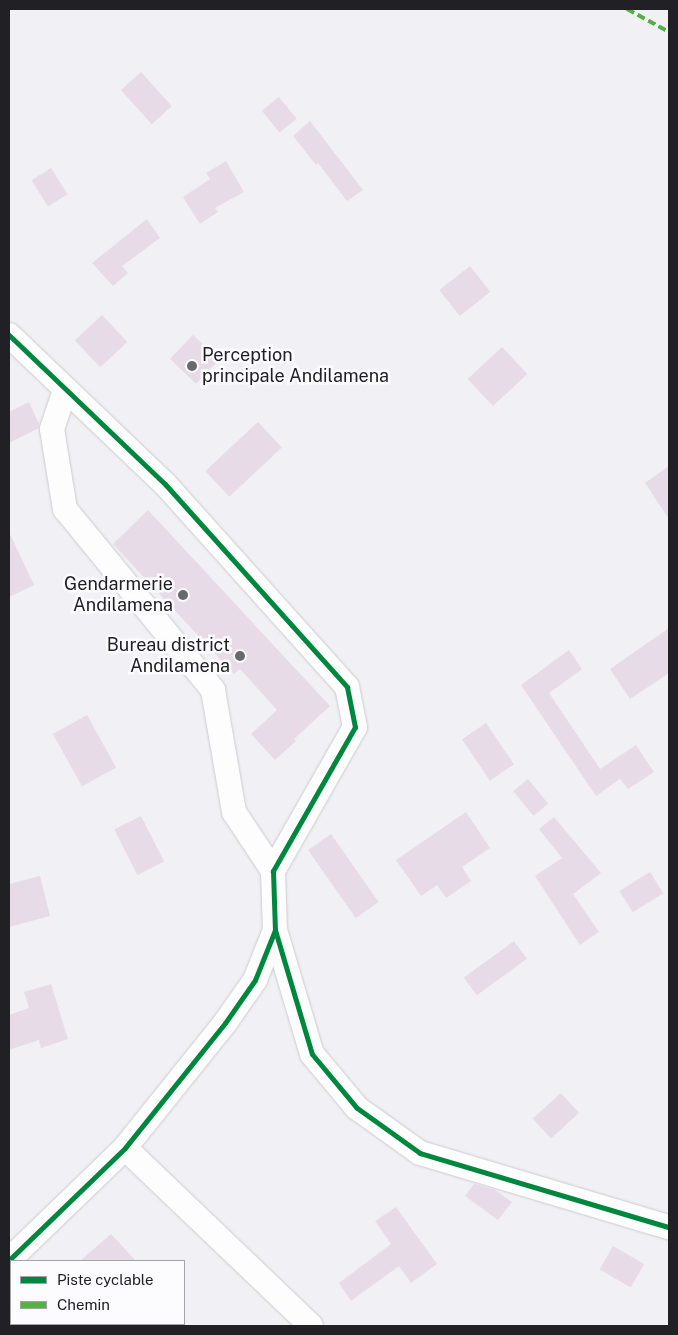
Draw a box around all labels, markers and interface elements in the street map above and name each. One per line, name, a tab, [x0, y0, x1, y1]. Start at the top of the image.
place label: Perception principale Andilamena	[202, 345, 389, 388]
marker: Perception principale Andilamena	[186, 360, 198, 372]
place label: Gendarmerie Andilamena	[64, 574, 173, 616]
marker: Gendarmerie Andilamena	[177, 589, 189, 601]
place label: Bureau district Andilamena	[107, 635, 230, 678]
marker: Bureau district Andilamena	[234, 650, 246, 662]
legend	[10, 1260, 185, 1325]
text: Piste cyclable	[57, 1271, 154, 1288]
text: Chemin	[57, 1296, 110, 1313]

